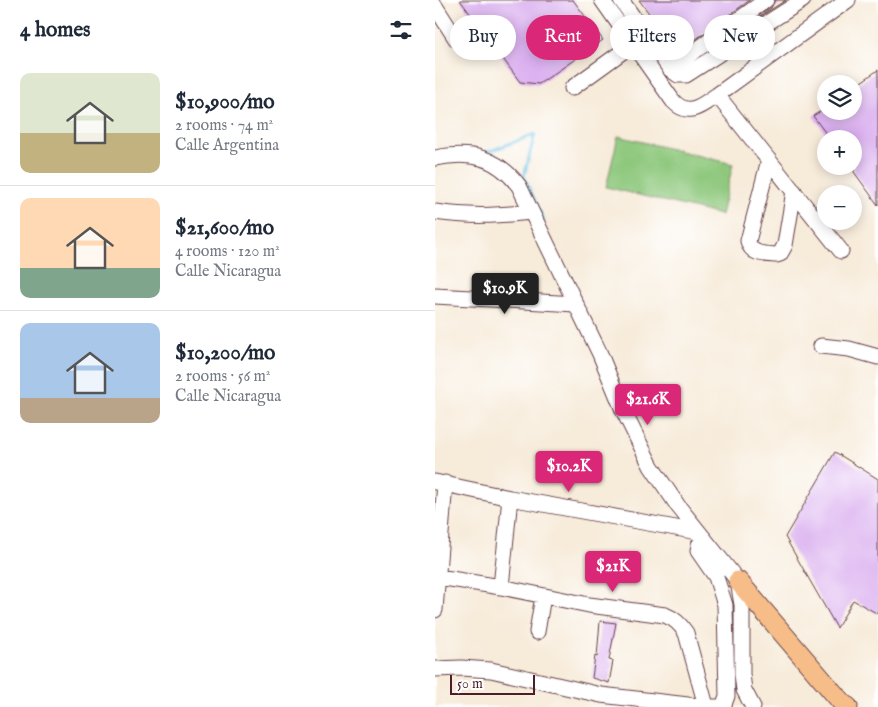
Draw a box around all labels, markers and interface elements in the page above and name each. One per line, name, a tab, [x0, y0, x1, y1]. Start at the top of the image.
chip: Buy	[450, 15, 516, 60]
chip: Rent	[526, 15, 600, 60]
chip: Filters	[610, 15, 694, 60]
chip: New	[704, 15, 775, 60]
icon: filters	[387, 16, 415, 44]
text: 4 homes	[20, 17, 90, 44]
map controls	[817, 75, 862, 230]
button: layers	[817, 75, 862, 120]
text: $10,900/mo	[175, 89, 275, 116]
icon: home	[60, 93, 120, 153]
text: 2 rooms · 74 m²	[175, 116, 273, 136]
button: +	[817, 130, 862, 175]
text: Calle Argentina	[175, 136, 279, 156]
button: −	[817, 185, 862, 230]
text: $21,600/mo	[175, 215, 274, 242]
icon: home	[60, 218, 120, 278]
text: 4 rooms · 120 m²	[175, 242, 280, 262]
text: Calle Nicaragua	[175, 262, 281, 282]
pin: $10.9K	[464, 272, 546, 315]
text: $10.9K	[483, 279, 527, 299]
text: $10,200/mo	[175, 340, 275, 367]
icon: home	[60, 343, 120, 403]
text: 2 rooms · 56 m²	[175, 367, 270, 387]
pin: $21.6K	[607, 384, 689, 426]
text: Calle Nicaragua	[175, 387, 281, 407]
text: $21.6K	[626, 390, 670, 410]
pin: $10.2K	[528, 450, 610, 493]
text: $10.2K	[546, 457, 592, 477]
pin: $21K	[583, 550, 643, 593]
text: $21K	[596, 557, 630, 577]
scale bar	[450, 672, 535, 695]
text: 50 m	[457, 675, 483, 693]

